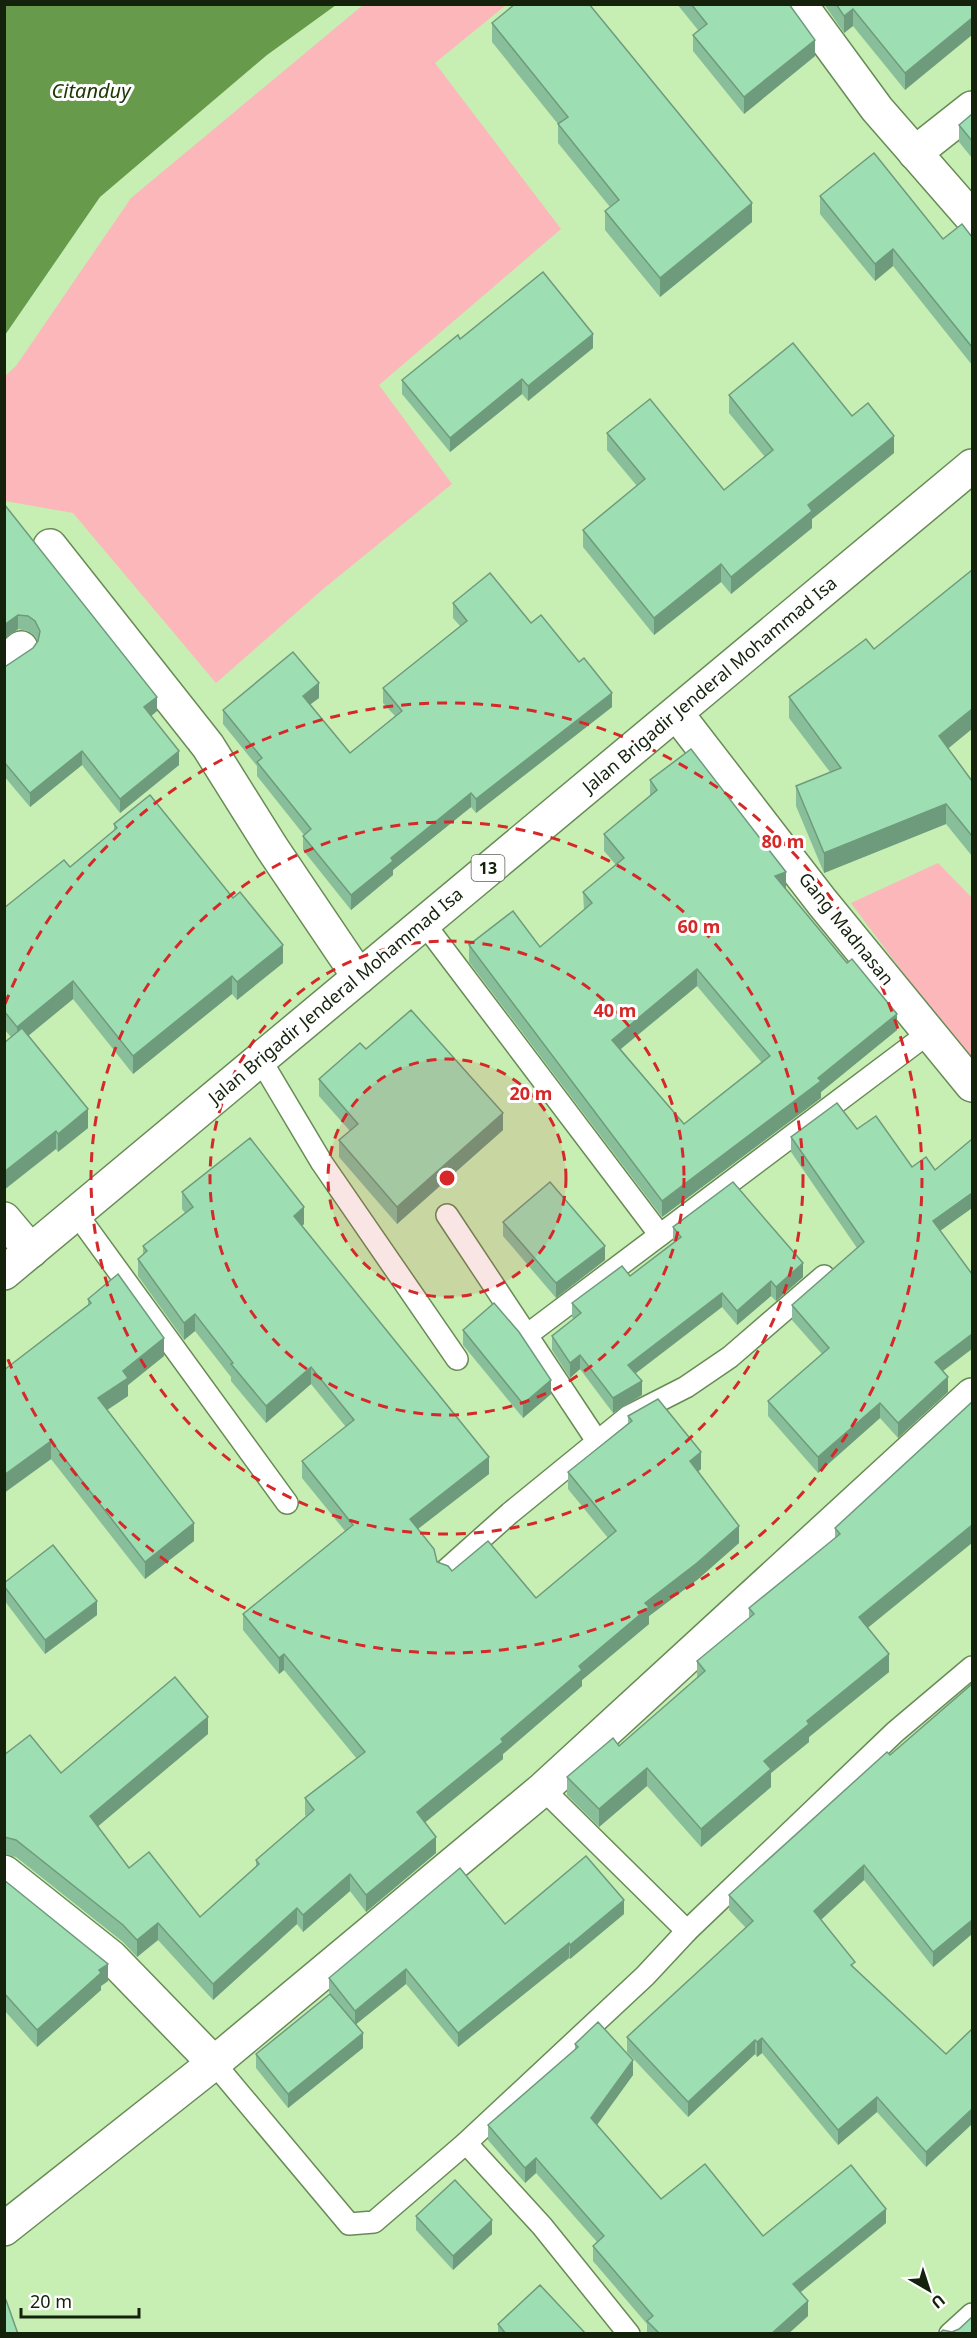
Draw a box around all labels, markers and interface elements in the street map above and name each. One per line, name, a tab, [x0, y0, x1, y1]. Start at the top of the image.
water label: Citanduy	[52, 77, 132, 104]
street label: Jalan Brigadir Jenderal Mohammad Isa	[576, 571, 842, 799]
text: 80 m	[762, 829, 804, 853]
road number: 13	[472, 855, 504, 881]
street label: Gang Madnasan	[794, 867, 900, 990]
street label: Jalan Brigadir Jenderal Mohammad Isa	[202, 882, 468, 1110]
text: 60 m	[678, 914, 720, 938]
text: 40 m	[594, 998, 636, 1022]
text: 20 m	[510, 1081, 552, 1105]
centre of rings	[437, 1168, 457, 1188]
north arrow	[899, 2260, 959, 2320]
scale bar	[21, 2281, 140, 2319]
text: 20 m	[30, 2289, 72, 2313]
text: U	[927, 2289, 950, 2314]

